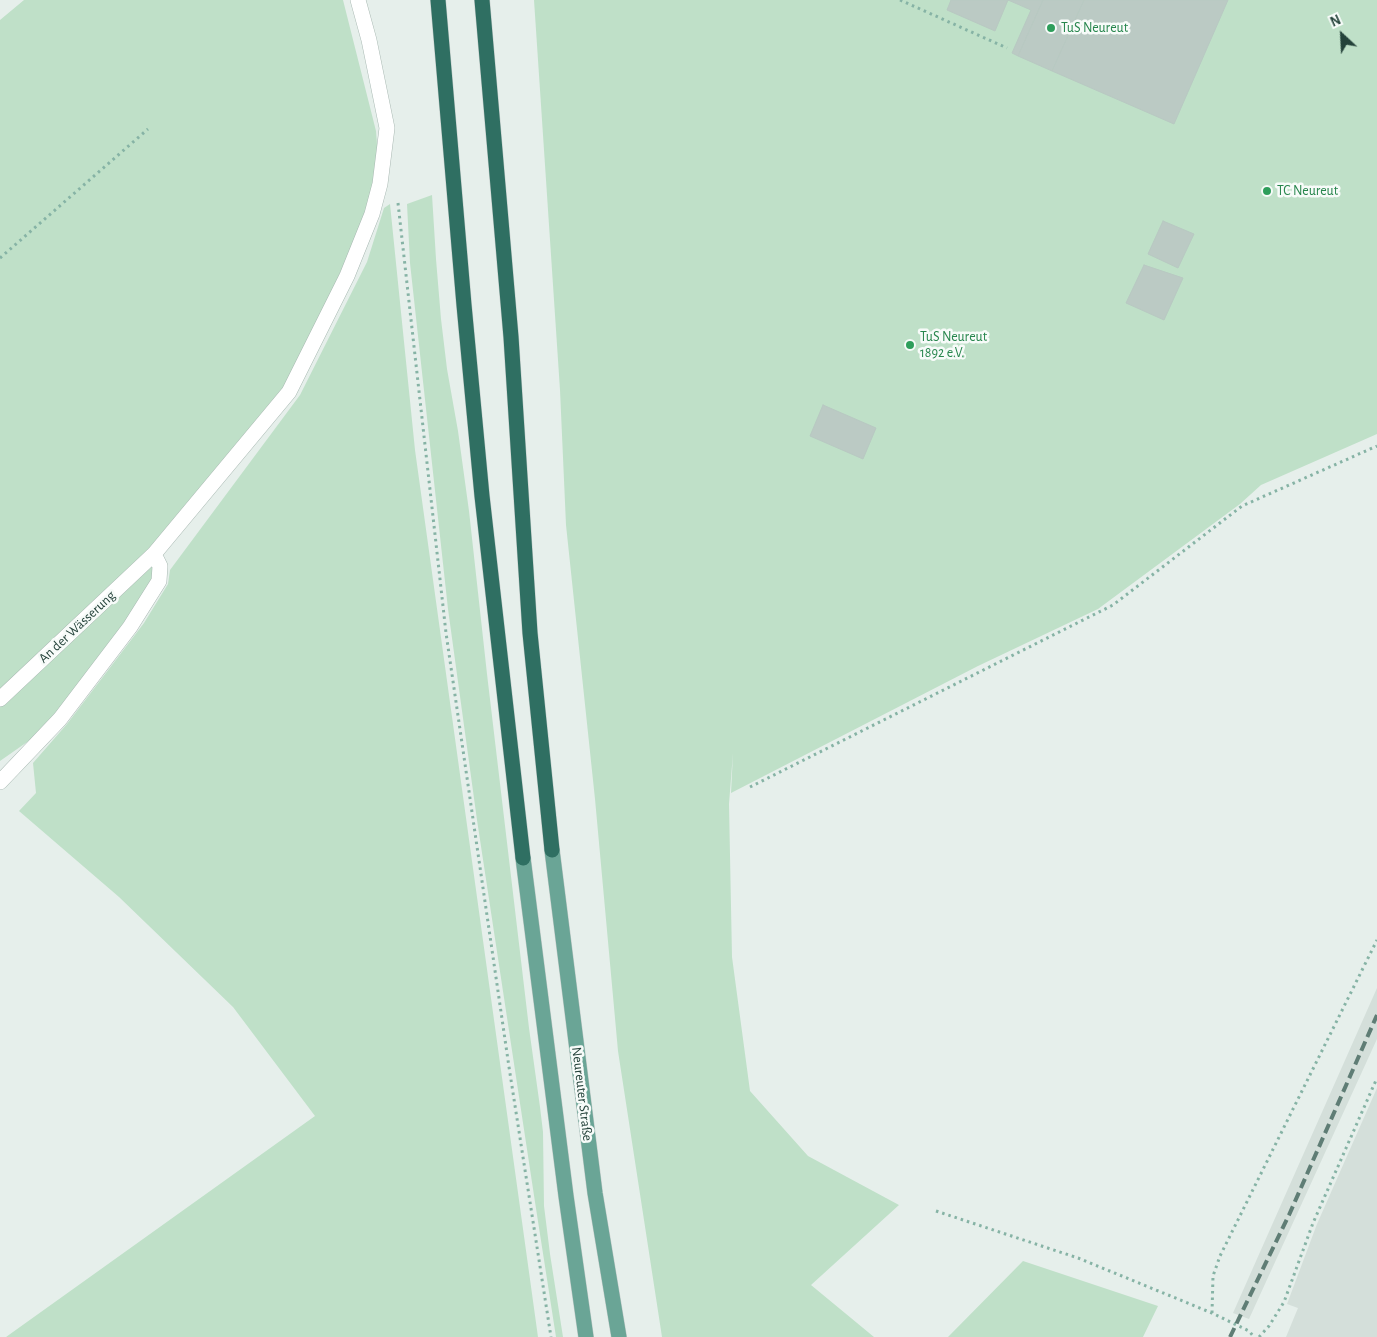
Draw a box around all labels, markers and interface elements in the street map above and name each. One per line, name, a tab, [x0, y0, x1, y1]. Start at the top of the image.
north arrow	[1317, 10, 1367, 60]
text: N	[1328, 13, 1343, 30]
place label: TuS Neureut	[1061, 20, 1128, 36]
marker: TuS Neureut	[1045, 22, 1057, 34]
place label: TC Neureut	[1277, 183, 1338, 199]
marker: TC Neureut	[1261, 185, 1273, 197]
place label: TuS Neureut 1892 e.V.	[920, 329, 987, 362]
marker: TuS Neureut 1892 e.V.	[904, 339, 916, 351]
street label: An der Wässerung	[35, 587, 119, 667]
street label: Neureuter Straße	[568, 1046, 596, 1142]

